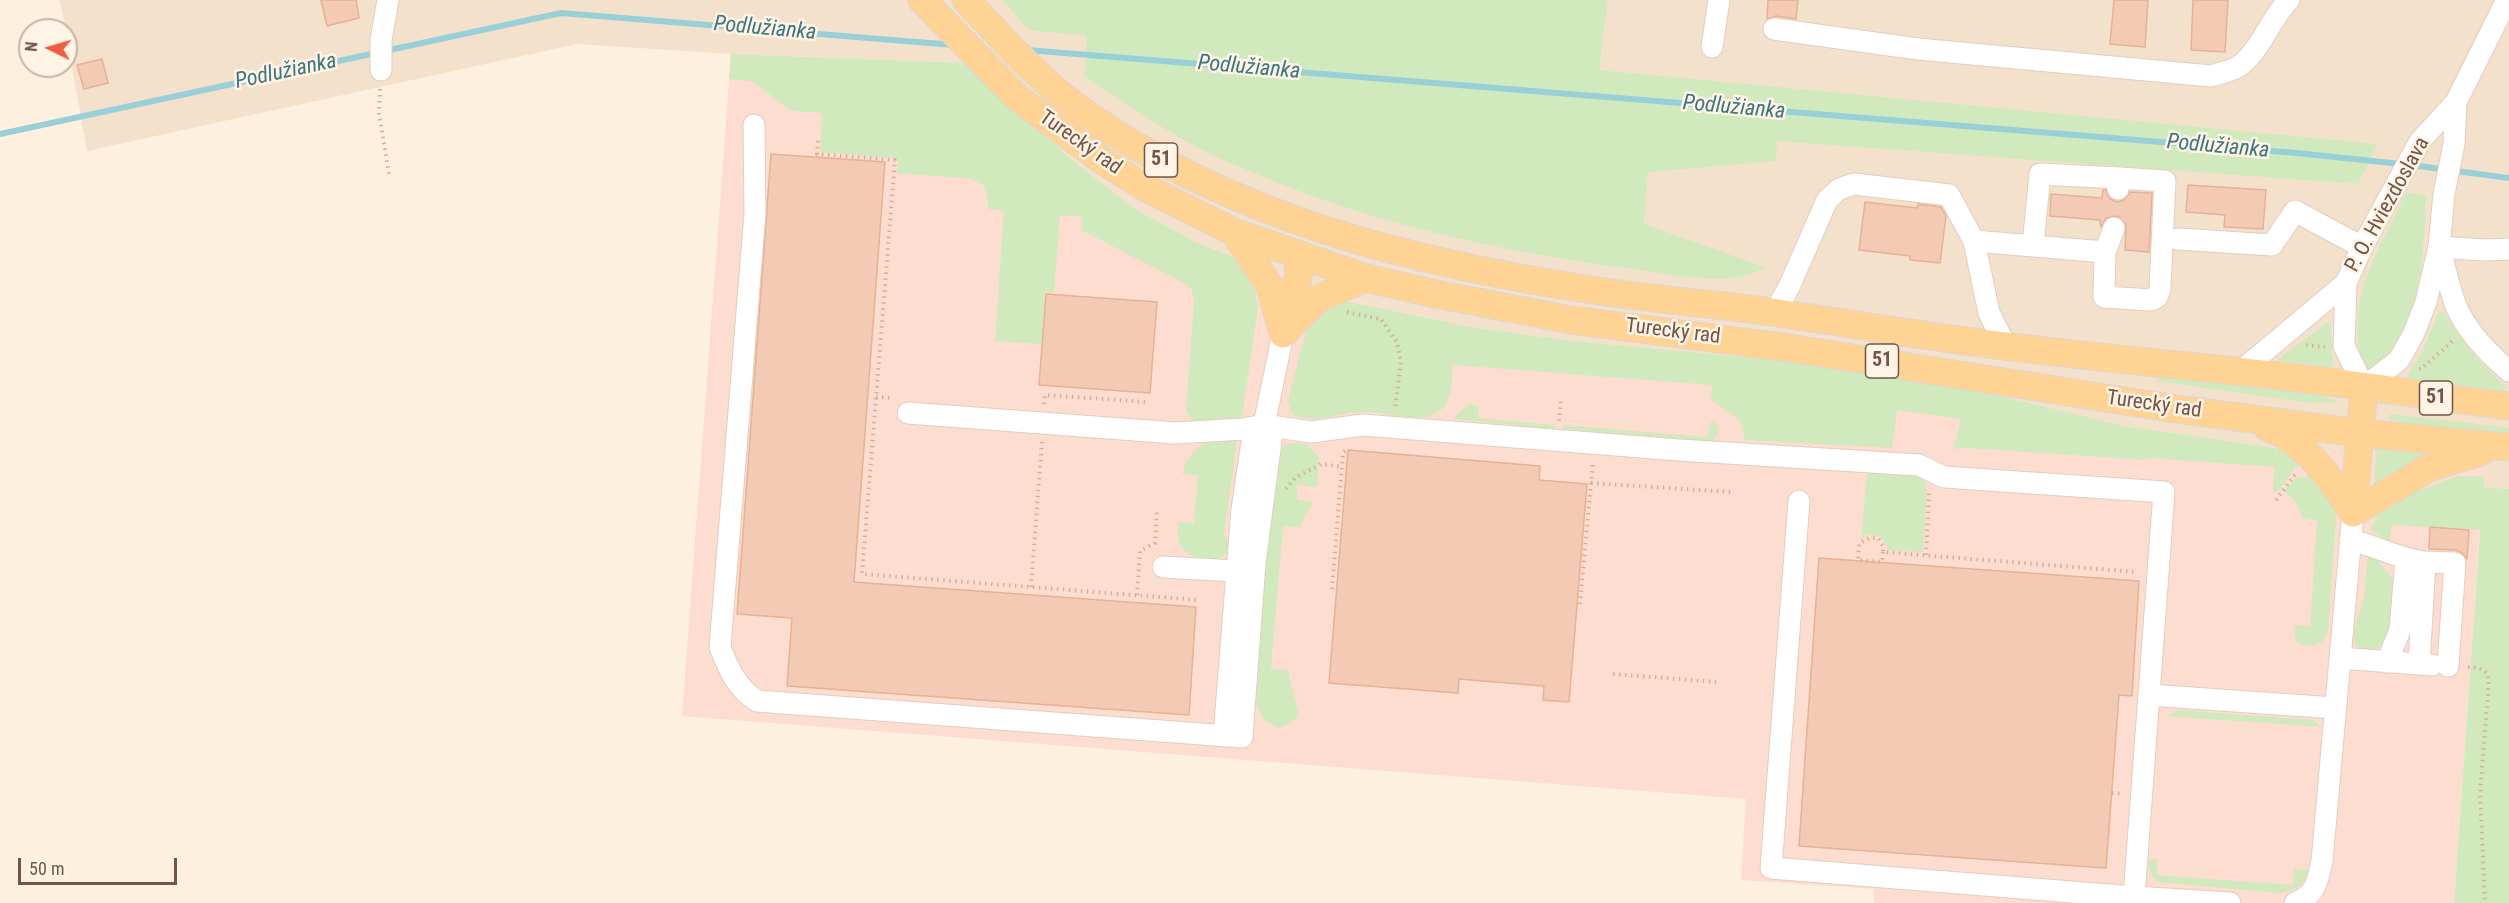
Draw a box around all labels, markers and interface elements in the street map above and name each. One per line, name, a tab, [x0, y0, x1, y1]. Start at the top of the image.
water label: Podlužianka	[713, 11, 817, 47]
north arrow	[18, 18, 78, 78]
text: N	[22, 41, 41, 52]
water label: Podlužianka	[233, 48, 339, 96]
water label: Podlužianka	[1197, 50, 1301, 86]
water label: Podlužianka	[1682, 90, 1786, 126]
street label: Turecký rad	[1034, 105, 1126, 181]
water label: Podlužianka	[2166, 129, 2270, 165]
street label: P. O. Hviezdoslava	[2341, 133, 2435, 277]
road number: 51	[1144, 143, 1178, 177]
street label: Turecký rad	[1624, 314, 1722, 350]
road number: 51	[1866, 344, 1898, 378]
road number: 51	[2420, 381, 2452, 415]
street label: Turecký rad	[2105, 386, 2203, 424]
scale bar	[21, 846, 180, 884]
text: 50 m	[29, 858, 64, 879]

